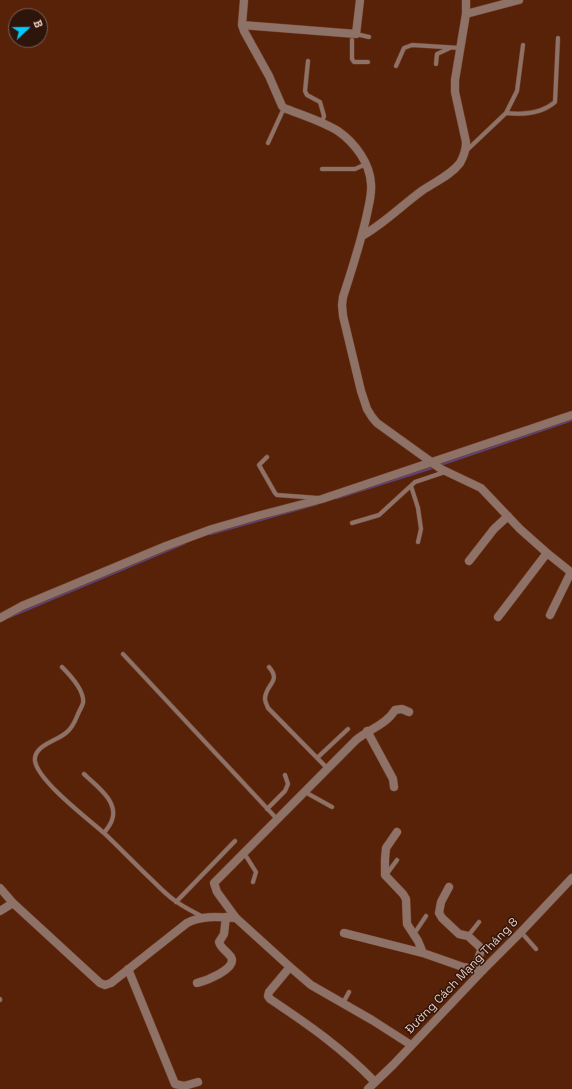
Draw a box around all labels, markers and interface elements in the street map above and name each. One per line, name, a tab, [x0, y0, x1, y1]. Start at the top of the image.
north arrow	[8, 8, 48, 48]
text: B	[30, 18, 46, 30]
street label: Đường Cách Mạng Tháng 8	[403, 915, 521, 1037]

